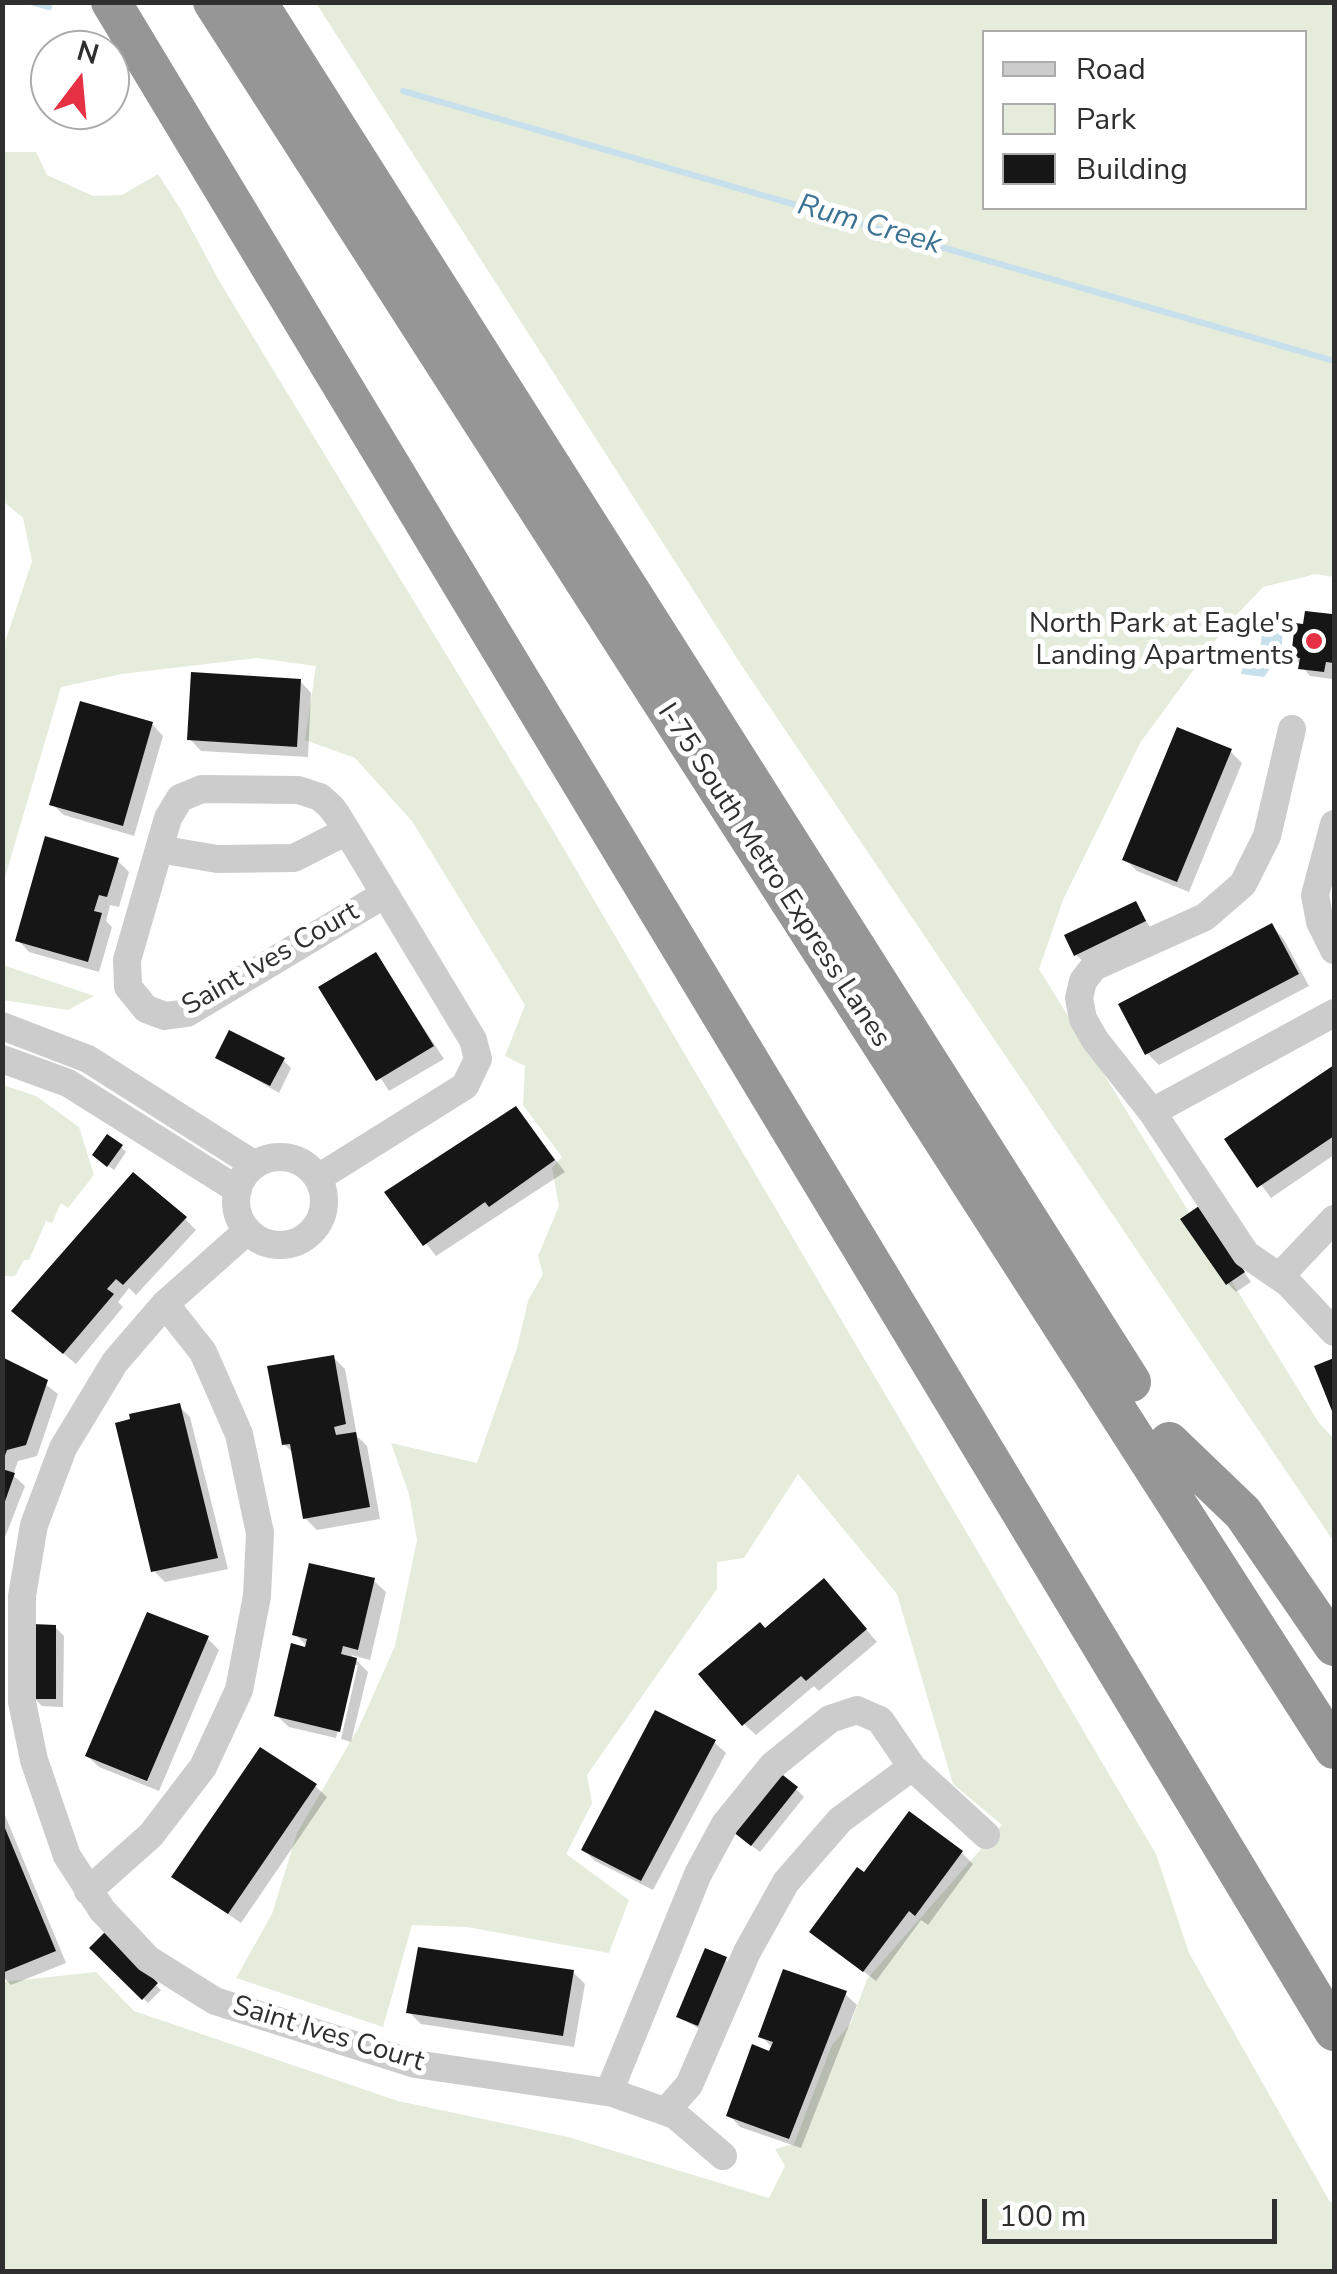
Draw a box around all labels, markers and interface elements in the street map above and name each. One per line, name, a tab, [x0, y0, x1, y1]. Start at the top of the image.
north arrow	[30, 30, 130, 130]
legend	[982, 30, 1307, 210]
text: N	[72, 32, 103, 74]
text: Road	[1076, 49, 1146, 90]
text: Park	[1076, 99, 1136, 140]
text: Building	[1076, 149, 1188, 190]
water label: Rum Creek	[793, 188, 945, 264]
place label: North Park at Eagle's Landing Apartments	[1029, 608, 1294, 674]
marker: North Park at Eagle's Landing Apartments	[1303, 630, 1325, 652]
street label: I-75 South Metro Express Lanes	[649, 698, 897, 1054]
street label: Saint Ives Court	[177, 896, 365, 1024]
street label: Saint Ives Court	[228, 1990, 428, 2080]
scale bar	[987, 2179, 1282, 2241]
text: 100 m	[999, 2196, 1086, 2237]

